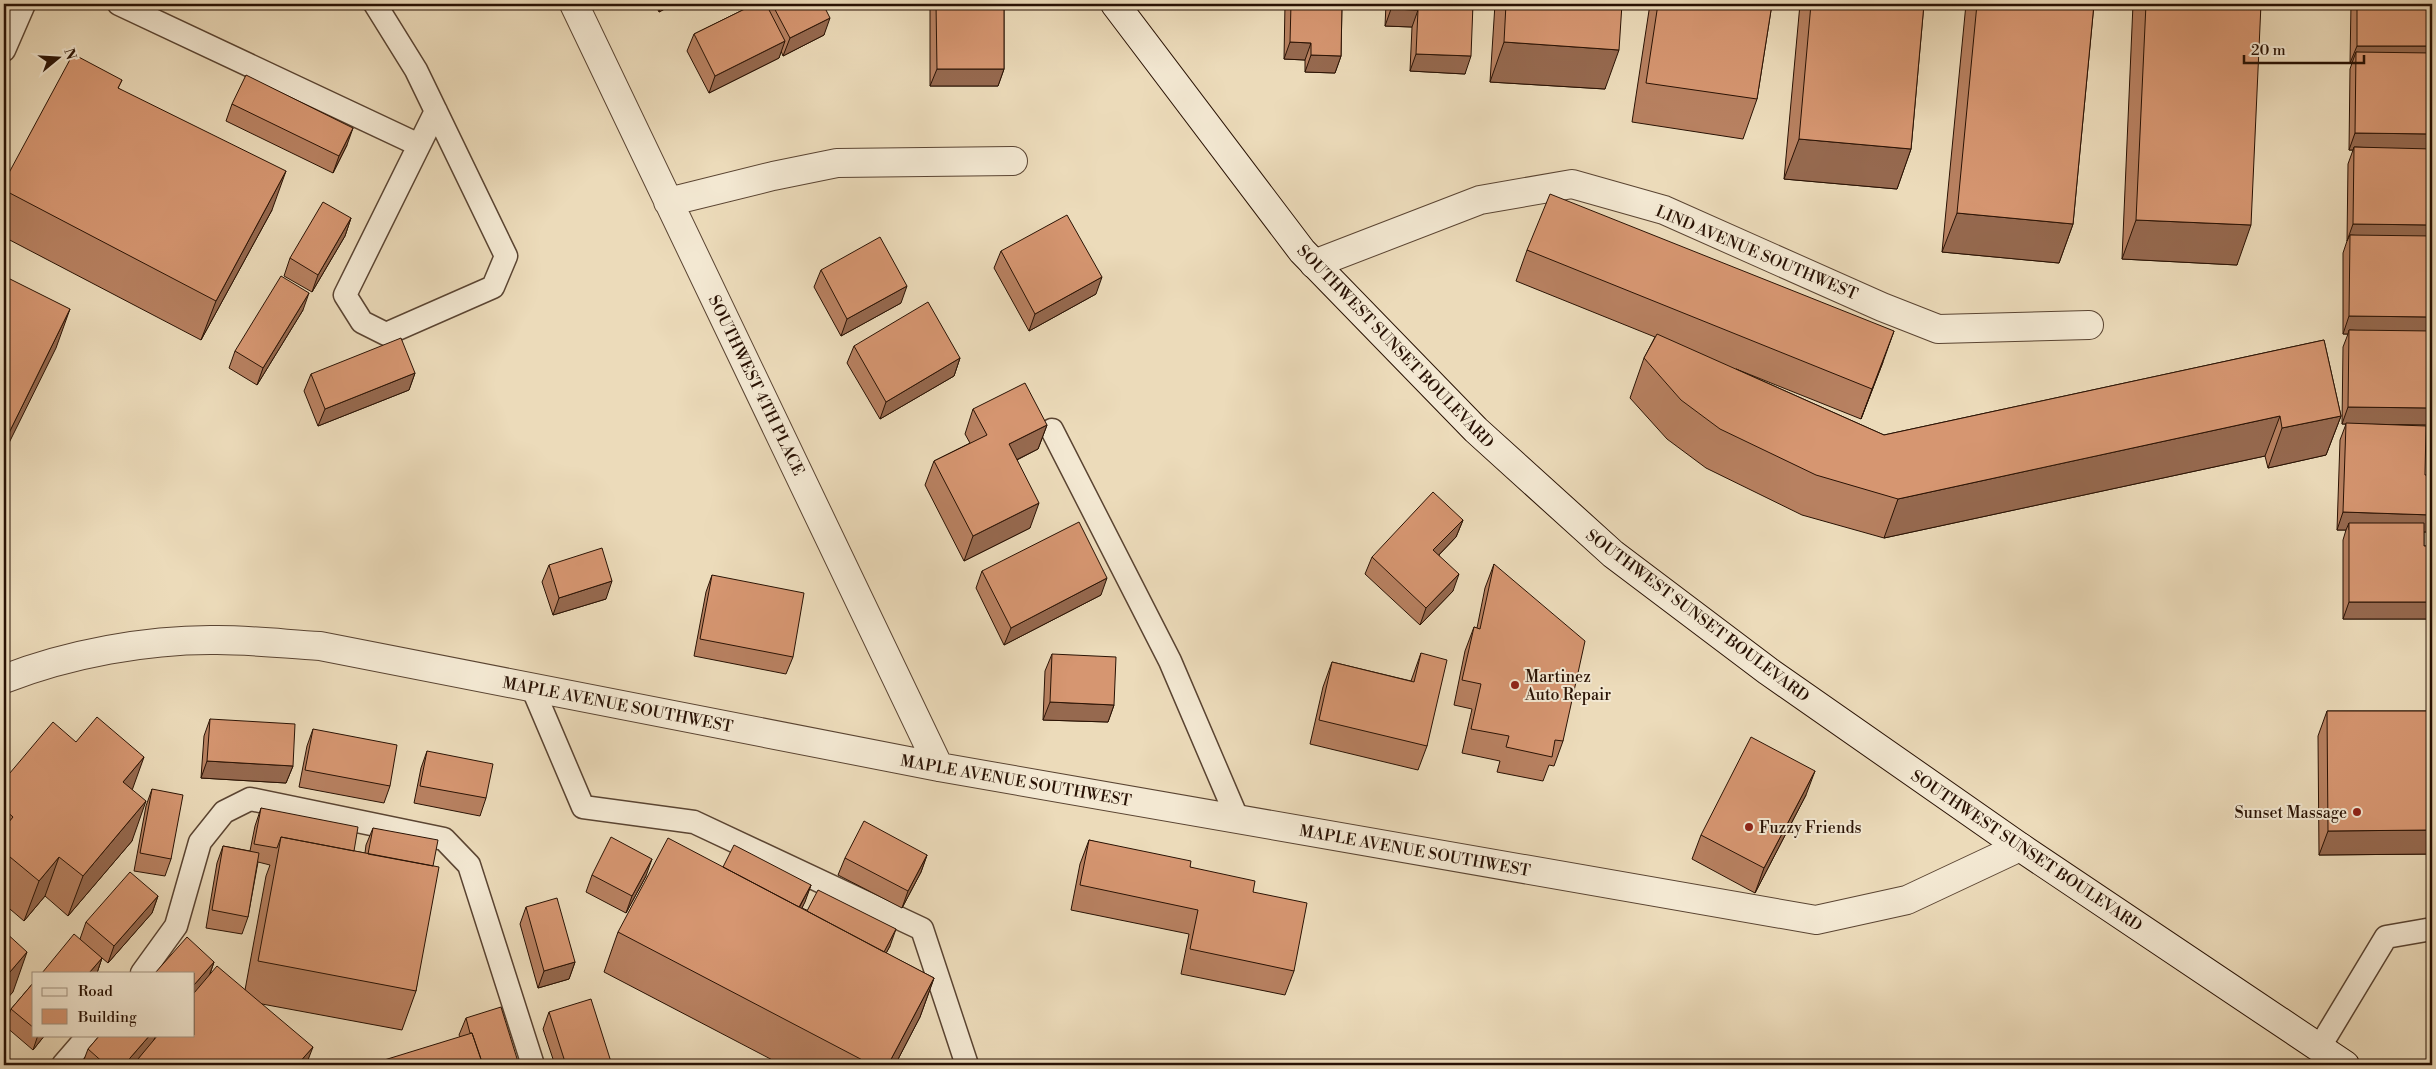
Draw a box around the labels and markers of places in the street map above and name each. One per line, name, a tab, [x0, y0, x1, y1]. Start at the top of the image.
place label: Martinez Auto Repair	[1524, 667, 1611, 705]
marker: Martinez Auto Repair	[1509, 679, 1521, 691]
place label: Sunset Massage	[2235, 803, 2347, 823]
marker: Sunset Massage	[2351, 806, 2363, 818]
place label: Fuzzy Friends	[1759, 818, 1862, 838]
marker: Fuzzy Friends	[1743, 821, 1755, 833]

